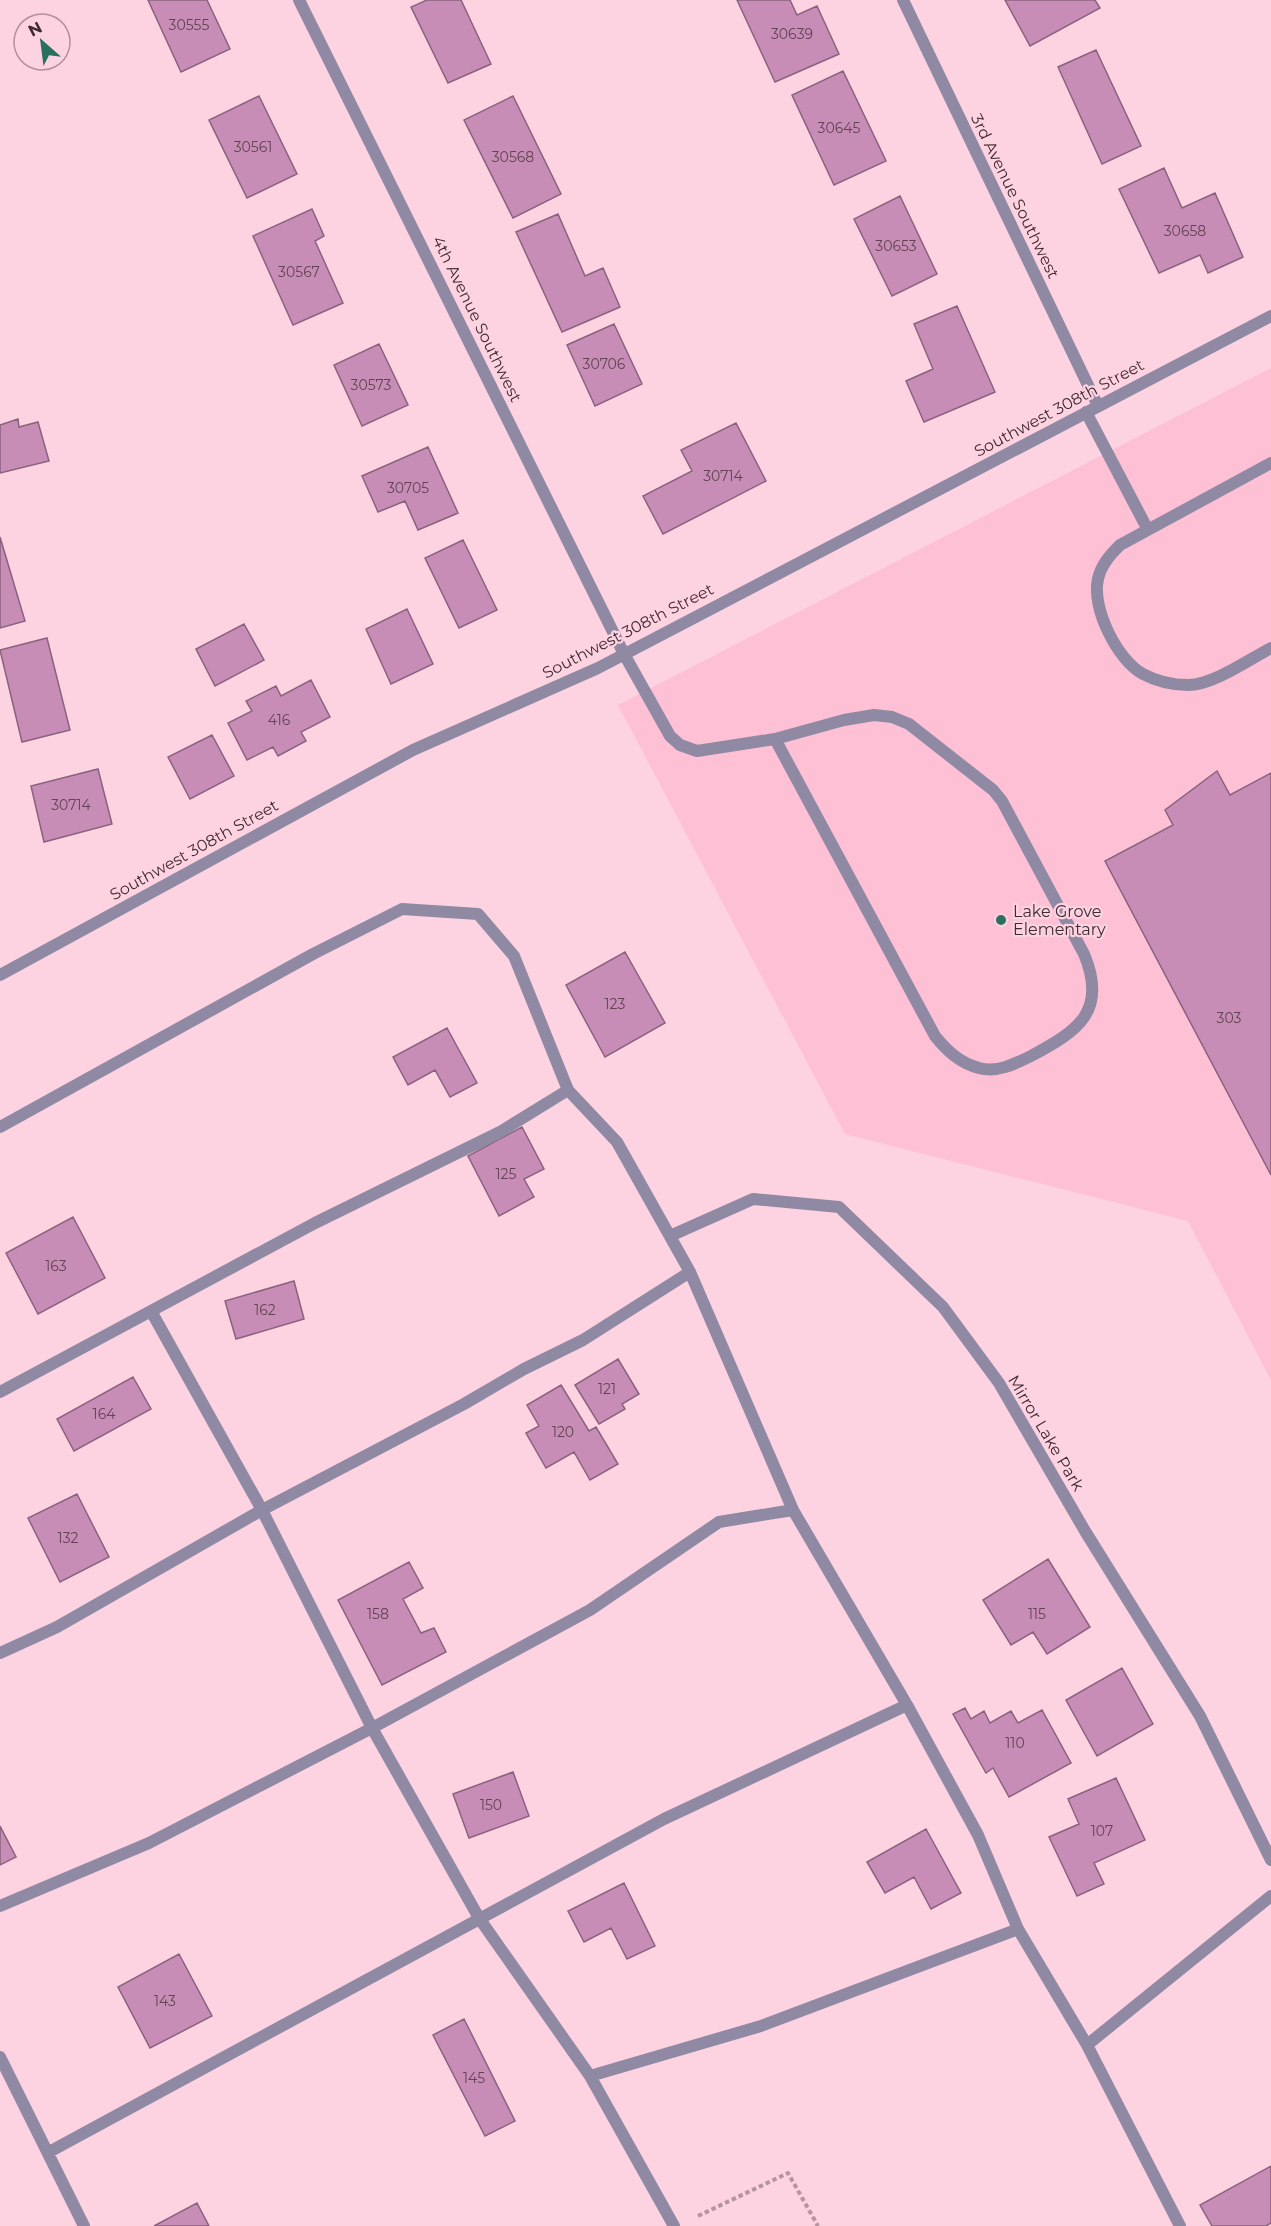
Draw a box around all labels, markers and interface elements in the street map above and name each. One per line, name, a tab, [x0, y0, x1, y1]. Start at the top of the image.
north arrow	[12, 12, 72, 72]
house number: 30555	[169, 16, 209, 34]
text: N	[25, 18, 45, 41]
house number: 30639	[771, 25, 813, 43]
street label: 3rd Avenue Southwest	[967, 111, 1063, 282]
house number: 30645	[818, 119, 860, 137]
house number: 30561	[234, 138, 272, 156]
house number: 30568	[492, 148, 534, 166]
house number: 30658	[1164, 222, 1206, 240]
street label: 4th Avenue Southwest	[429, 233, 526, 406]
house number: 30653	[875, 237, 917, 255]
house number: 30567	[278, 263, 320, 281]
house number: 30706	[583, 355, 626, 373]
street label: Southwest 308th Street	[971, 355, 1148, 461]
house number: 30573	[351, 376, 392, 394]
house number: 30714	[703, 467, 744, 485]
house number: 30705	[387, 479, 429, 497]
street label: Southwest 308th Street	[539, 579, 717, 682]
house number: 416	[268, 711, 291, 729]
house number: 30714	[51, 796, 92, 814]
street label: Southwest 308th Street	[107, 796, 282, 904]
place label: Lake Grove Elementary	[1013, 902, 1106, 939]
marker: Lake Grove Elementary	[994, 913, 1008, 927]
house number: 123	[605, 995, 626, 1013]
house number: 303	[1217, 1009, 1242, 1027]
house number: 125	[496, 1165, 517, 1183]
house number: 163	[45, 1257, 67, 1275]
house number: 162	[254, 1301, 276, 1319]
street label: Mirror Lake Park	[1004, 1372, 1088, 1495]
house number: 121	[598, 1380, 616, 1398]
house number: 164	[93, 1405, 116, 1423]
house number: 120	[552, 1423, 574, 1441]
house number: 132	[58, 1529, 78, 1547]
house number: 158	[367, 1605, 389, 1623]
house number: 115	[1028, 1605, 1046, 1623]
house number: 110	[1005, 1734, 1025, 1752]
house number: 150	[480, 1796, 502, 1814]
house number: 107	[1091, 1822, 1113, 1840]
house number: 143	[154, 1992, 176, 2010]
house number: 145	[463, 2069, 485, 2087]

